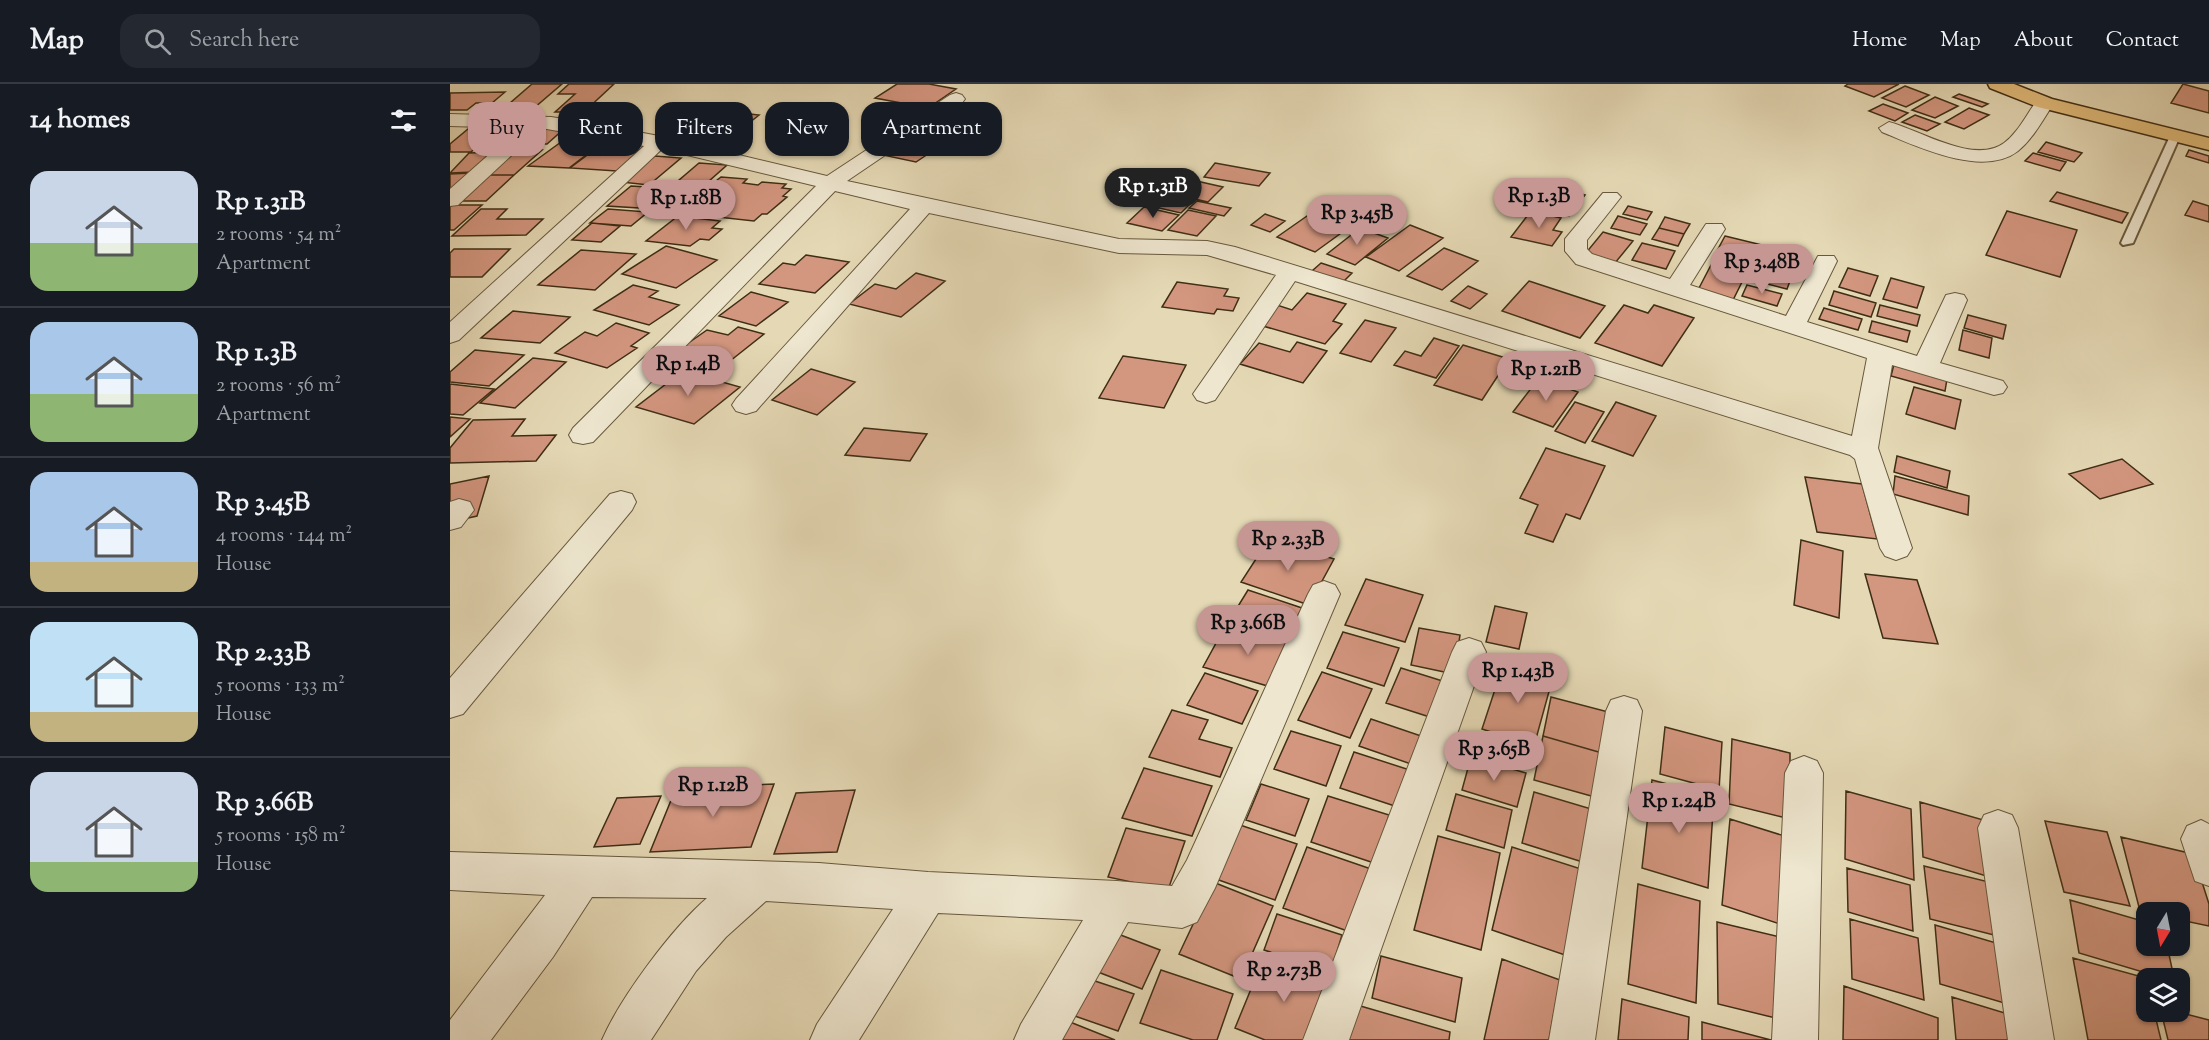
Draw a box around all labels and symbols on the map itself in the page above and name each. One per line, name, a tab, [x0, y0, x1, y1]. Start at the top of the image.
pin: Rp 1.31B	[1091, 168, 1215, 219]
pin: Rp 1.3B	[1484, 178, 1594, 229]
pin: Rp 1.18B	[624, 180, 748, 231]
pin: Rp 3.45B	[1295, 195, 1419, 246]
pin: Rp 3.48B	[1700, 244, 1824, 295]
pin: Rp 1.4B	[633, 346, 743, 397]
pin: Rp 1.21B	[1484, 351, 1608, 402]
pin: Rp 2.33B	[1226, 521, 1350, 572]
pin: Rp 3.66B	[1186, 605, 1310, 656]
pin: Rp 1.43B	[1456, 653, 1580, 704]
pin: Rp 3.65B	[1432, 731, 1556, 782]
pin: Rp 1.12B	[651, 767, 775, 818]
pin: Rp 1.24B	[1617, 783, 1741, 834]
north arrow	[2136, 902, 2190, 956]
pin: Rp 2.73B	[1222, 952, 1346, 1003]

